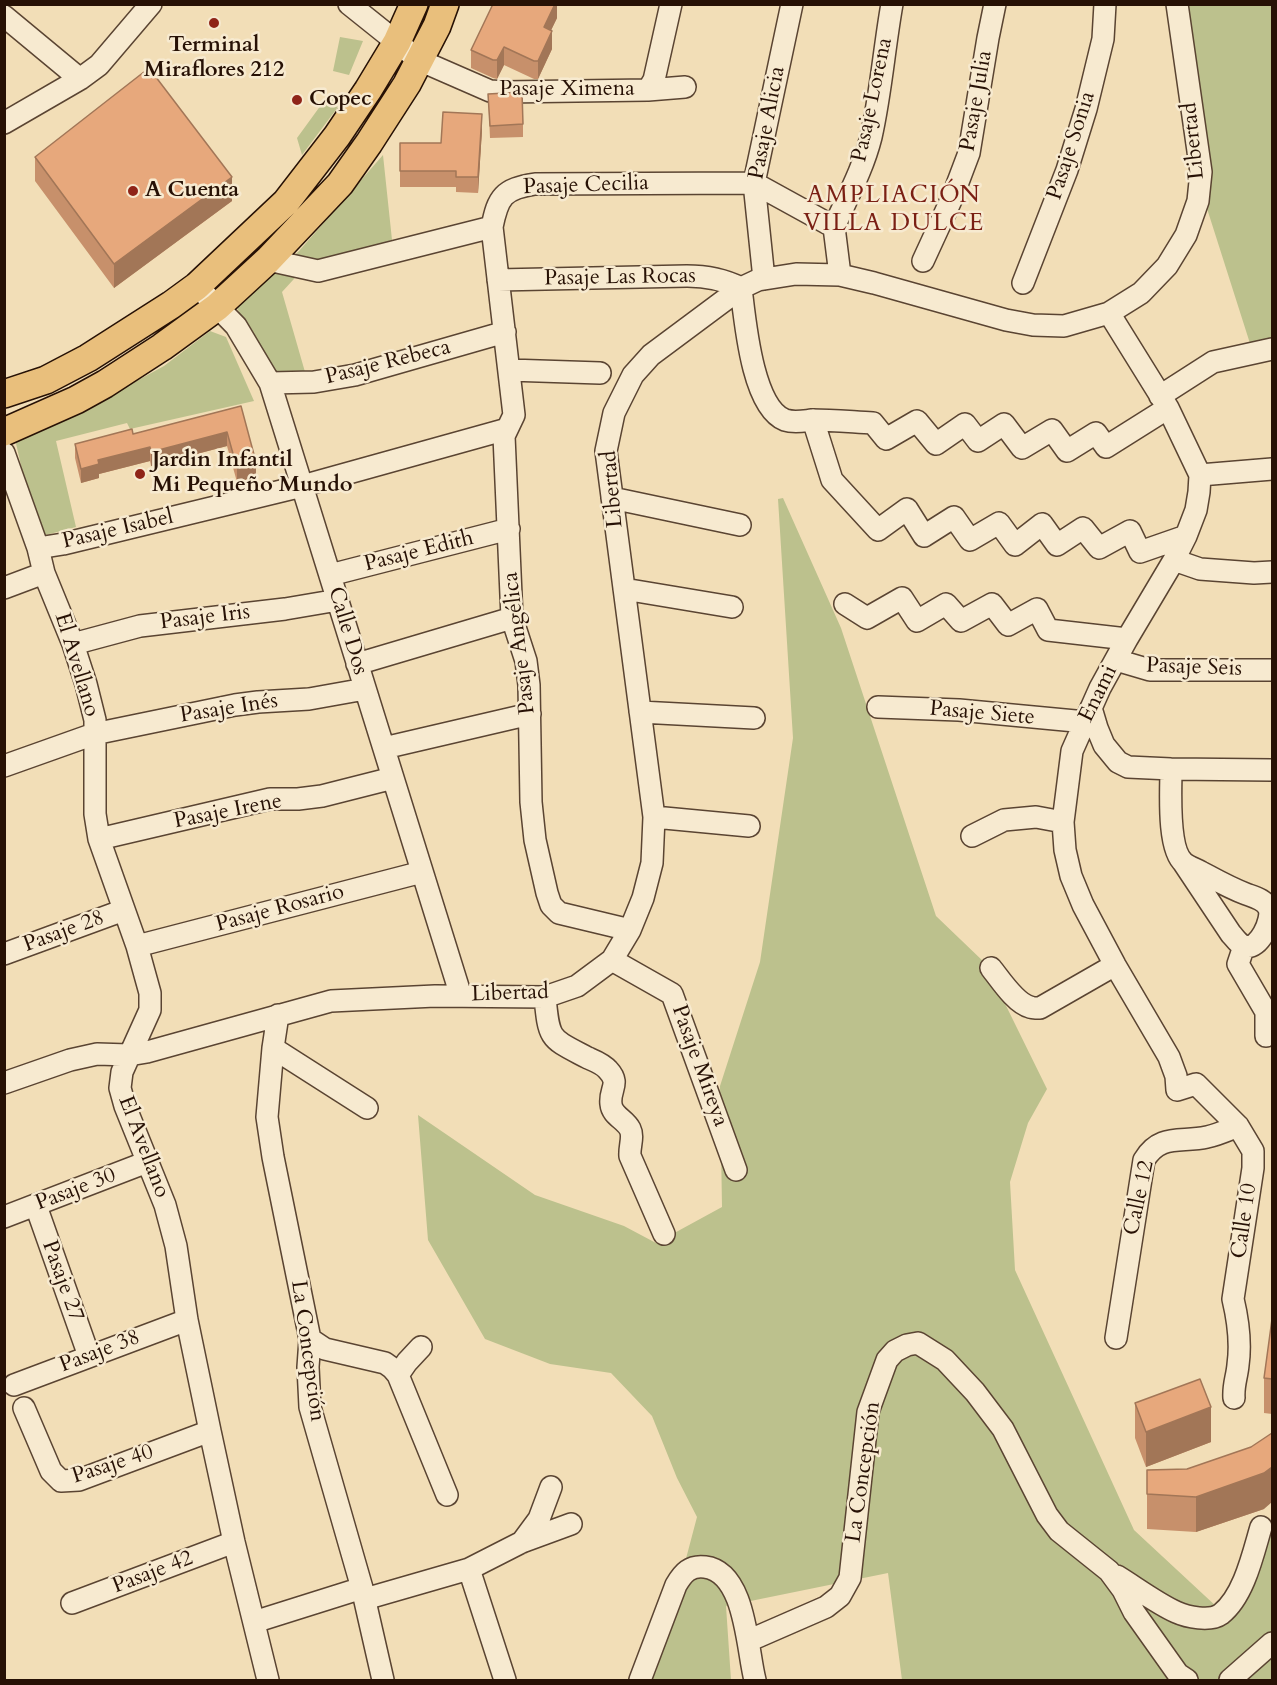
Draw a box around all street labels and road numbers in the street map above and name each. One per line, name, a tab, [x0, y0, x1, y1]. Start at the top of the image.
street label: Pasaje Lorena	[847, 35, 899, 165]
street label: Pasaje Julia	[955, 48, 999, 154]
street label: Pasaje Alicia	[744, 64, 792, 182]
street label: Pasaje Ximena	[499, 77, 635, 103]
street label: Pasaje Sonia	[1042, 88, 1102, 204]
street label: Libertad	[1177, 101, 1211, 181]
street label: Pasaje Cecilia	[523, 171, 649, 201]
street label: Pasaje Las Rocas	[544, 263, 696, 293]
street label: Pasaje Rebeca	[323, 335, 453, 391]
street label: Libertad	[596, 449, 630, 529]
street label: Pasaje Isabel	[60, 504, 176, 556]
street label: Pasaje Edith	[361, 526, 477, 578]
street label: Pasaje Angélica	[498, 570, 542, 716]
street label: Calle Dos	[321, 584, 373, 678]
street label: Pasaje Iris	[158, 599, 252, 637]
street label: El Avellano	[48, 610, 104, 720]
street label: Pasaje Seis	[1146, 653, 1242, 683]
street label: Enami	[1074, 661, 1124, 727]
street label: Pasaje Inés	[178, 688, 280, 730]
street label: Pasaje Siete	[928, 696, 1036, 732]
street label: Pasaje Irene	[172, 789, 284, 835]
street label: Pasaje Rosario	[213, 879, 347, 939]
street label: Pasaje 28	[20, 905, 108, 959]
street label: Libertad	[471, 979, 549, 1009]
street label: Pasaje Mireya	[665, 1002, 733, 1130]
street label: El Avellano	[112, 1092, 174, 1202]
street label: Calle 12	[1119, 1158, 1161, 1238]
street label: Pasaje 30	[32, 1163, 120, 1217]
street label: Calle 10	[1227, 1182, 1263, 1260]
street label: Pasaje 27	[35, 1237, 89, 1325]
street label: La Concepción	[284, 1279, 330, 1423]
street label: Pasaje 38	[56, 1325, 144, 1379]
street label: La Concepción	[841, 1400, 887, 1544]
street label: Pasaje 40	[69, 1439, 157, 1491]
street label: Pasaje 42	[109, 1546, 197, 1600]

